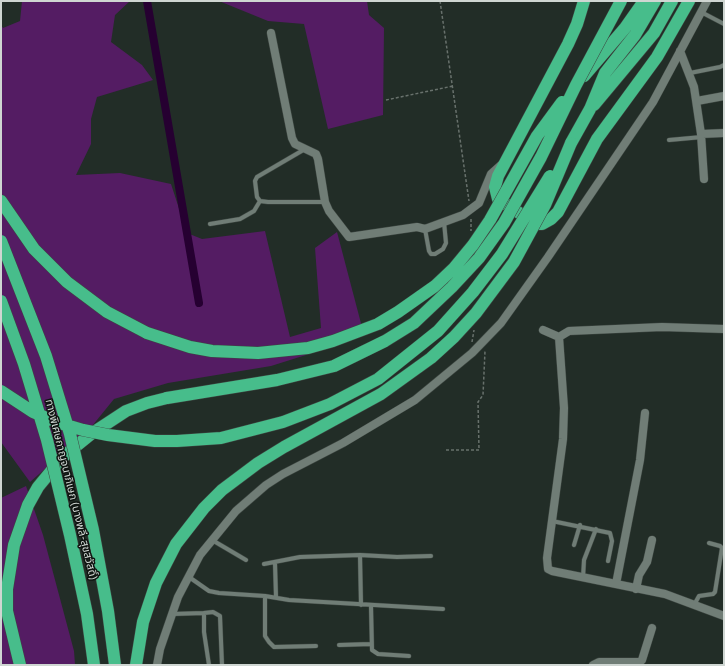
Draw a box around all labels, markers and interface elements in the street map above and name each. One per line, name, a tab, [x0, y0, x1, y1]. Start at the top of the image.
street label: ทางพิเศษกาญจนาภิเษก (บางพลี-สุขสวัสดิ์)	[41, 398, 99, 582]

